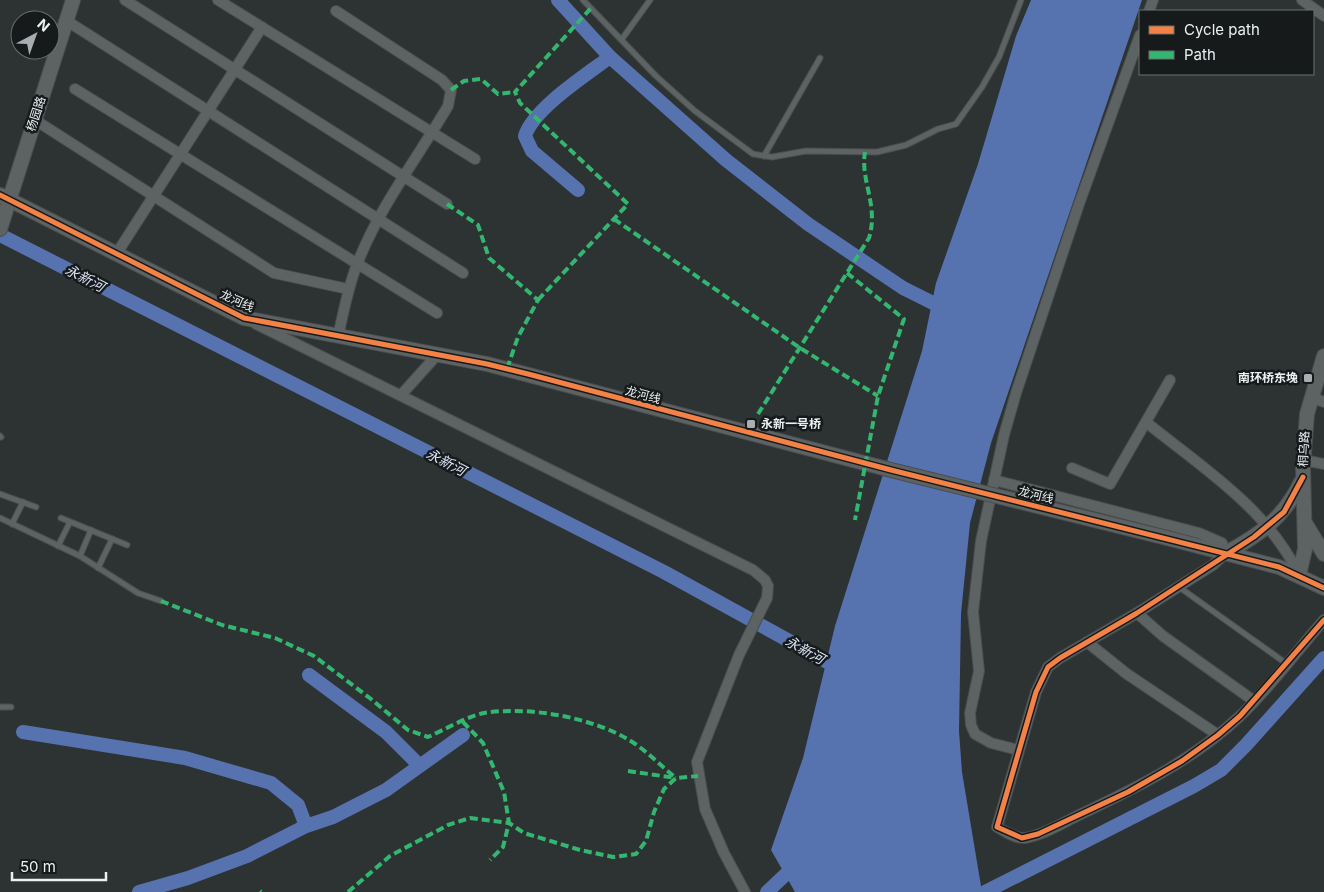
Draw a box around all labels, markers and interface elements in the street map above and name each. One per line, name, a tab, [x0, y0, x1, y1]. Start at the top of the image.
north arrow	[10, 10, 60, 60]
legend	[1139, 10, 1314, 75]
text: N	[34, 15, 53, 35]
text: Cycle path	[1184, 20, 1260, 39]
text: Path	[1184, 45, 1216, 64]
street label: 杨园路	[23, 94, 48, 133]
water label: 永新河	[63, 260, 110, 296]
street label: 龙河线	[218, 286, 257, 315]
place label: 南环桥东堍	[1238, 370, 1298, 385]
marker: 南环桥东堍	[1302, 372, 1314, 384]
street label: 龙河线	[624, 383, 662, 406]
place label: 永新一号桥	[761, 416, 821, 431]
marker: 永新一号桥	[745, 418, 757, 430]
street label: 桐乌路	[1295, 431, 1312, 467]
water label: 永新河	[424, 444, 471, 480]
street label: 龙河线	[1017, 483, 1055, 506]
water label: 永新河	[783, 632, 830, 669]
scale bar	[12, 850, 106, 882]
text: 50 m	[20, 857, 56, 876]

